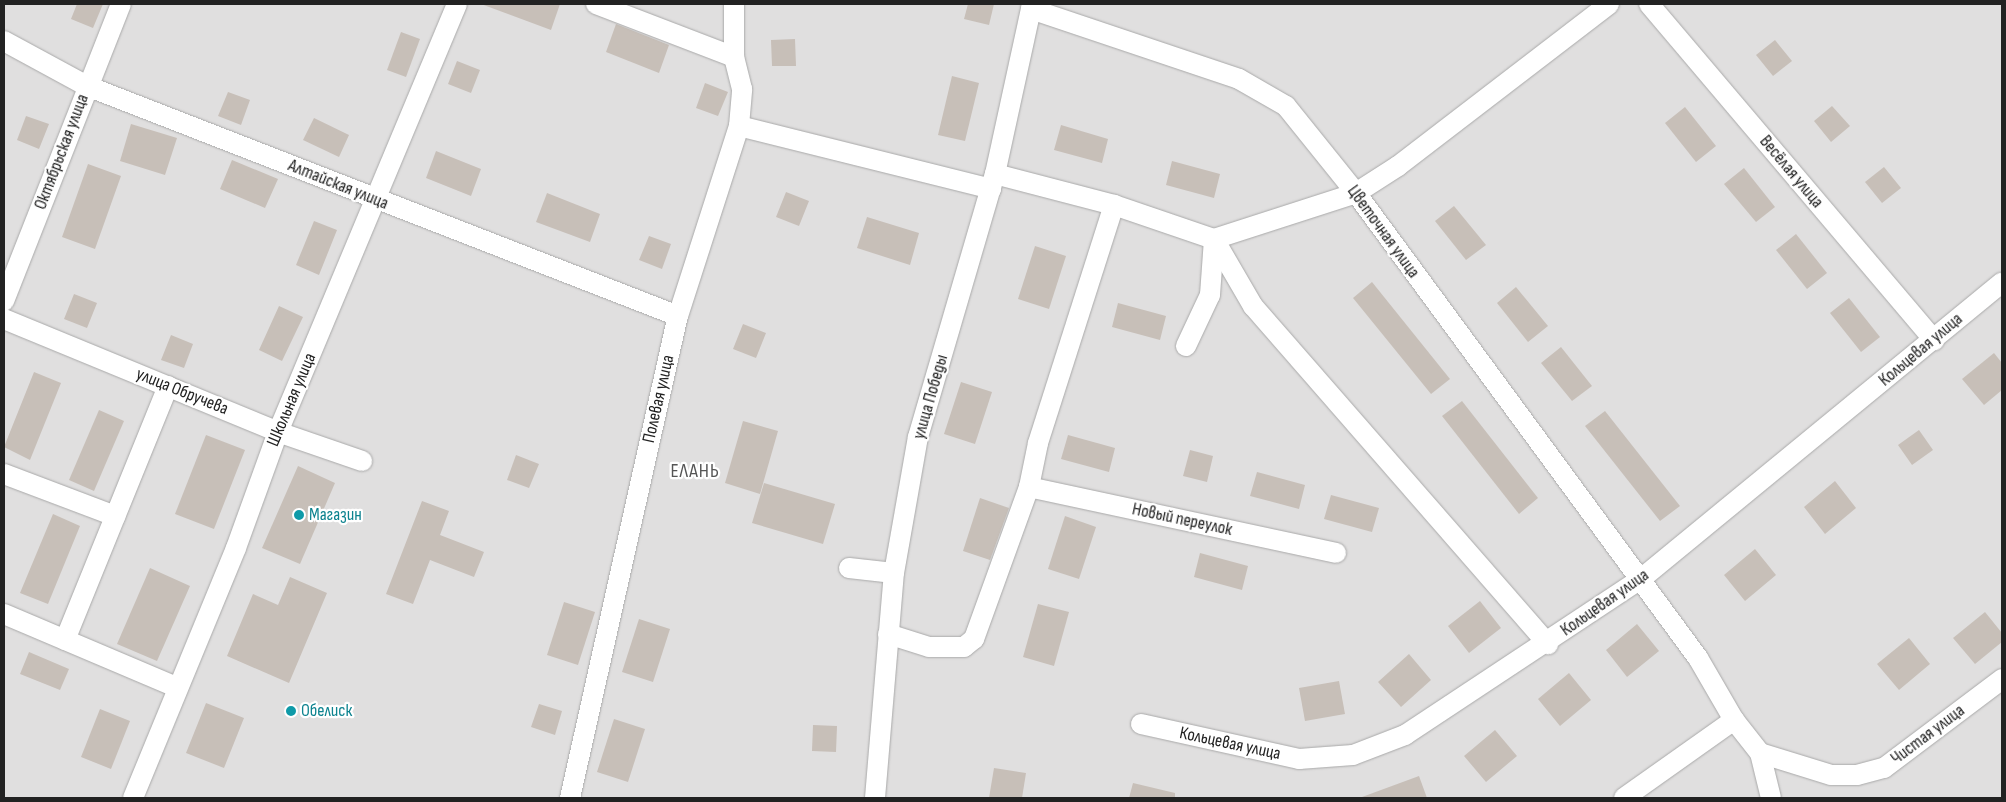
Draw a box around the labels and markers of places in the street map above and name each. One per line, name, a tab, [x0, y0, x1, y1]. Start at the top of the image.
place label: Магазин	[309, 504, 362, 526]
marker: Магазин	[293, 509, 305, 521]
place label: Обелиск	[301, 700, 352, 722]
marker: Обелиск	[285, 705, 297, 717]

